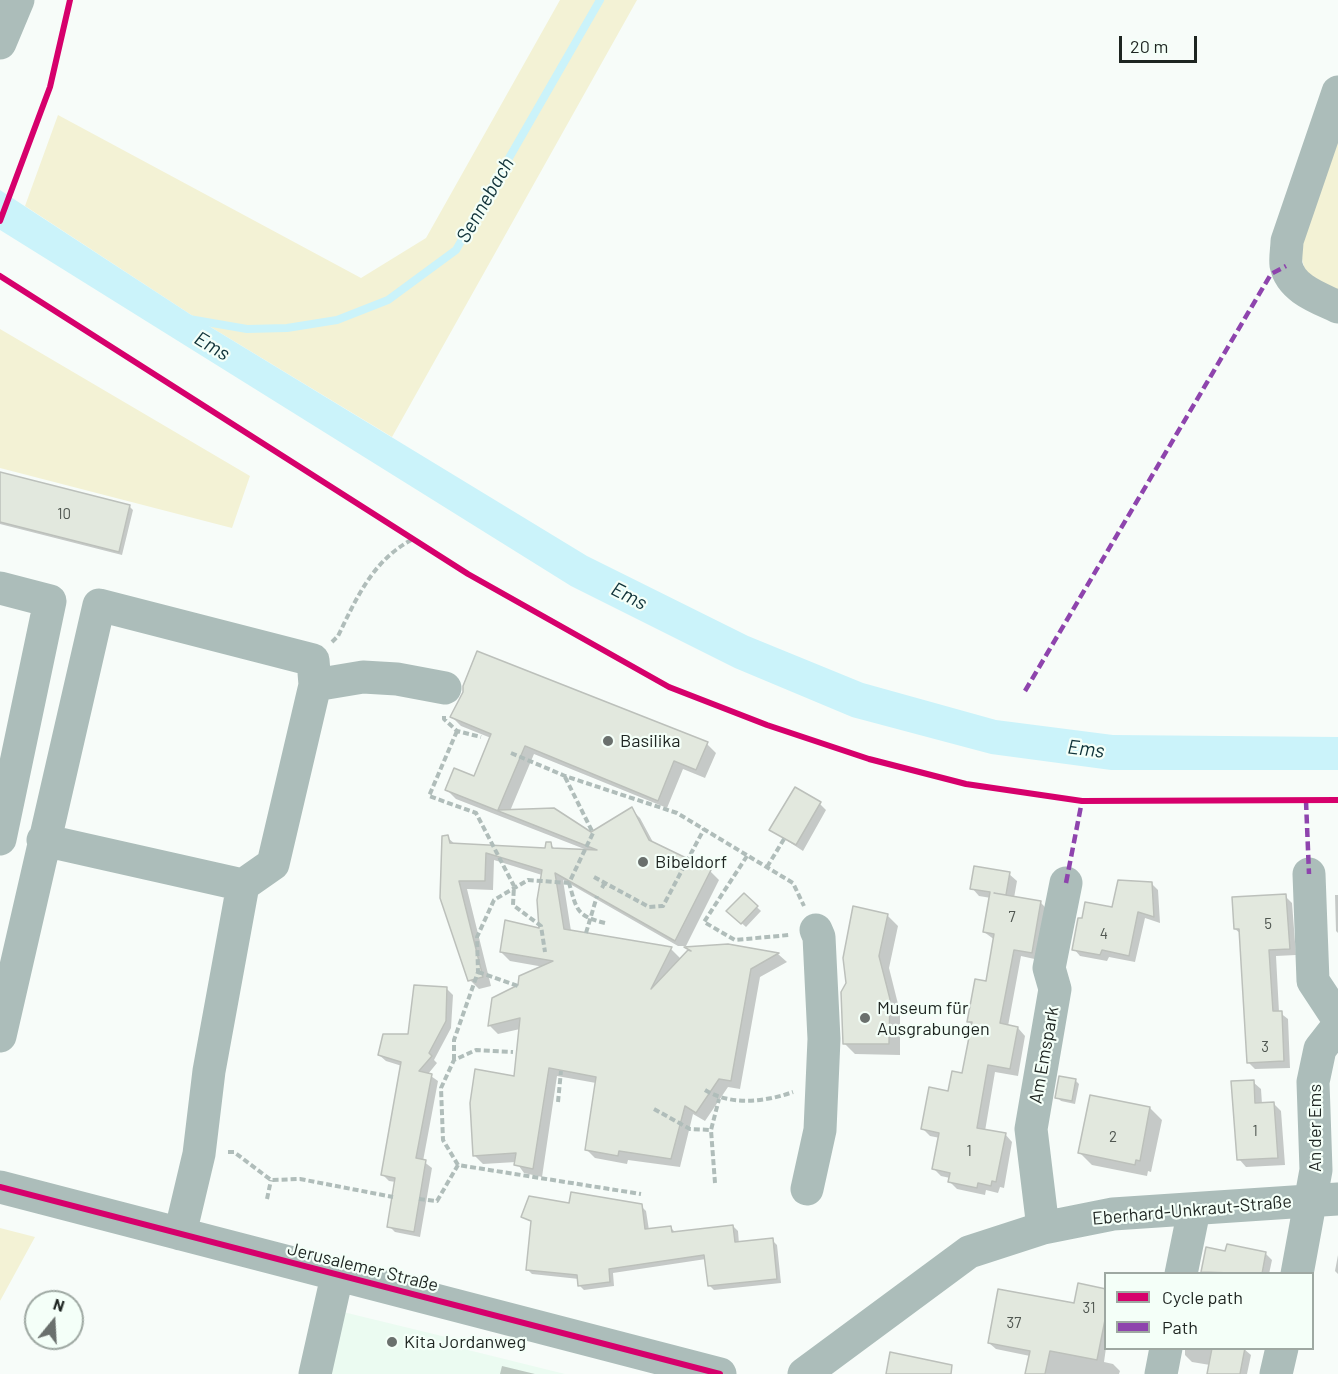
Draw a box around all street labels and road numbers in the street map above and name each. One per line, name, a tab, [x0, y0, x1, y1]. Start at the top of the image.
street label: Am Emspark	[1025, 1005, 1063, 1105]
street label: An der Ems	[1304, 1084, 1326, 1172]
street label: Eberhard-Unkraut-Straße	[1091, 1191, 1293, 1229]
street label: Jerusalemer Straße	[285, 1238, 441, 1296]

